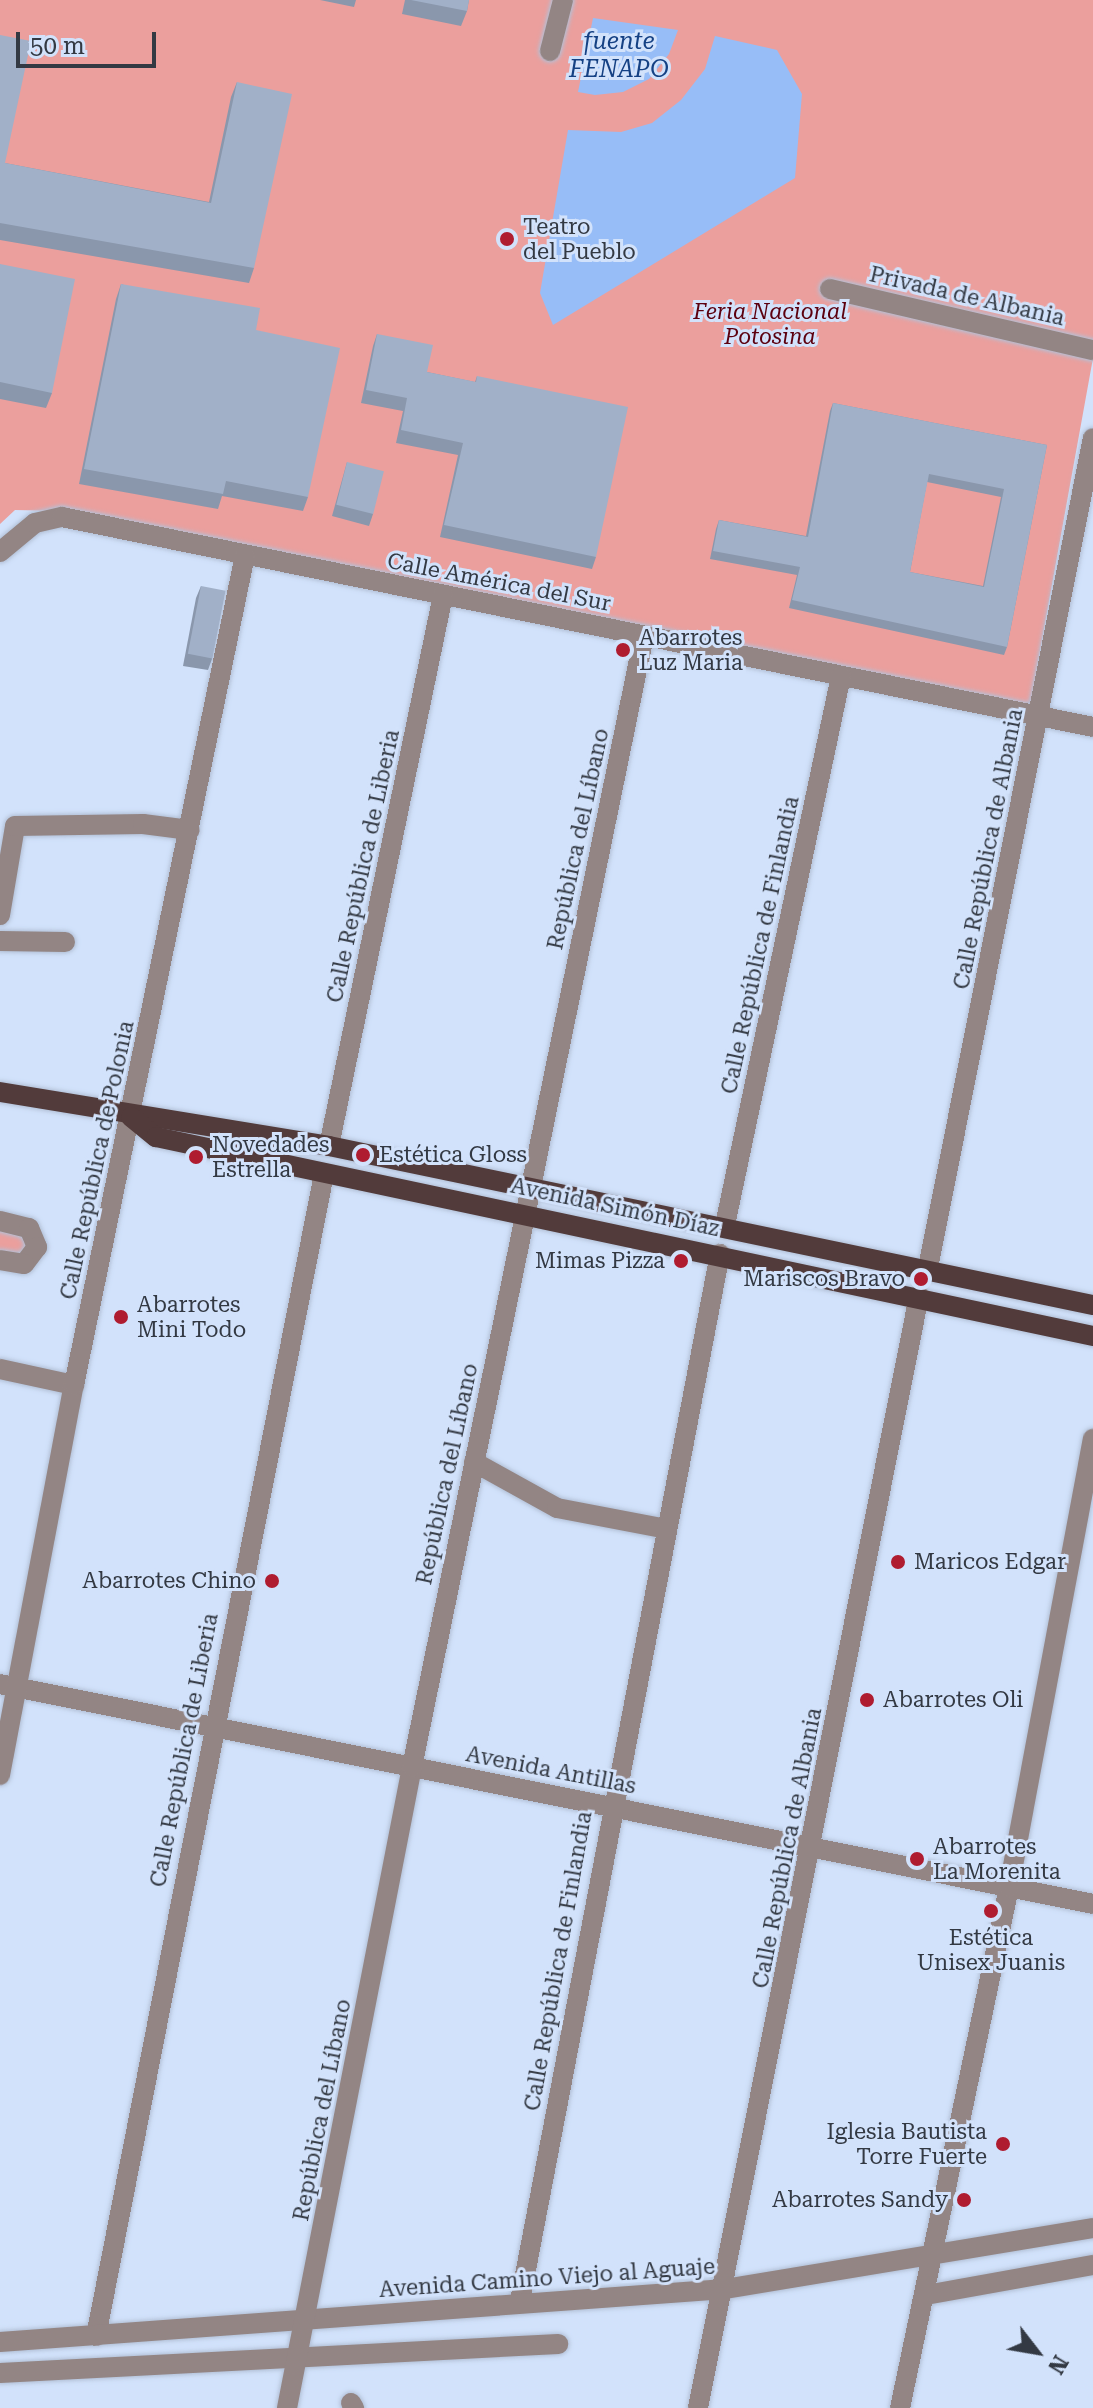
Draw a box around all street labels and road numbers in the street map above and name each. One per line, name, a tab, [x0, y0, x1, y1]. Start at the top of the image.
street label: Privada de Albania	[867, 261, 1067, 331]
street label: Calle América del Sur	[385, 547, 613, 617]
street label: Calle República de Albania	[948, 707, 1028, 991]
street label: República del Líbano	[542, 726, 614, 952]
street label: Calle República de Liberia	[321, 727, 405, 1005]
street label: Calle República de Finlandia	[716, 794, 804, 1096]
street label: Calle República de Polonia	[55, 1018, 139, 1302]
street label: Avenida Simón Díaz	[508, 1172, 722, 1242]
street label: República del Líbano	[411, 1361, 483, 1587]
street label: Calle República de Liberia	[144, 1611, 224, 1889]
street label: Calle República de Albania	[747, 1706, 827, 1990]
street label: Avenida Antillas	[464, 1741, 638, 1799]
street label: Calle República de Finlandia	[519, 1809, 597, 2113]
street label: República del Líbano	[288, 1997, 356, 2223]
street label: Avenida Camino Viejo al Aguaje	[378, 2253, 716, 2303]

